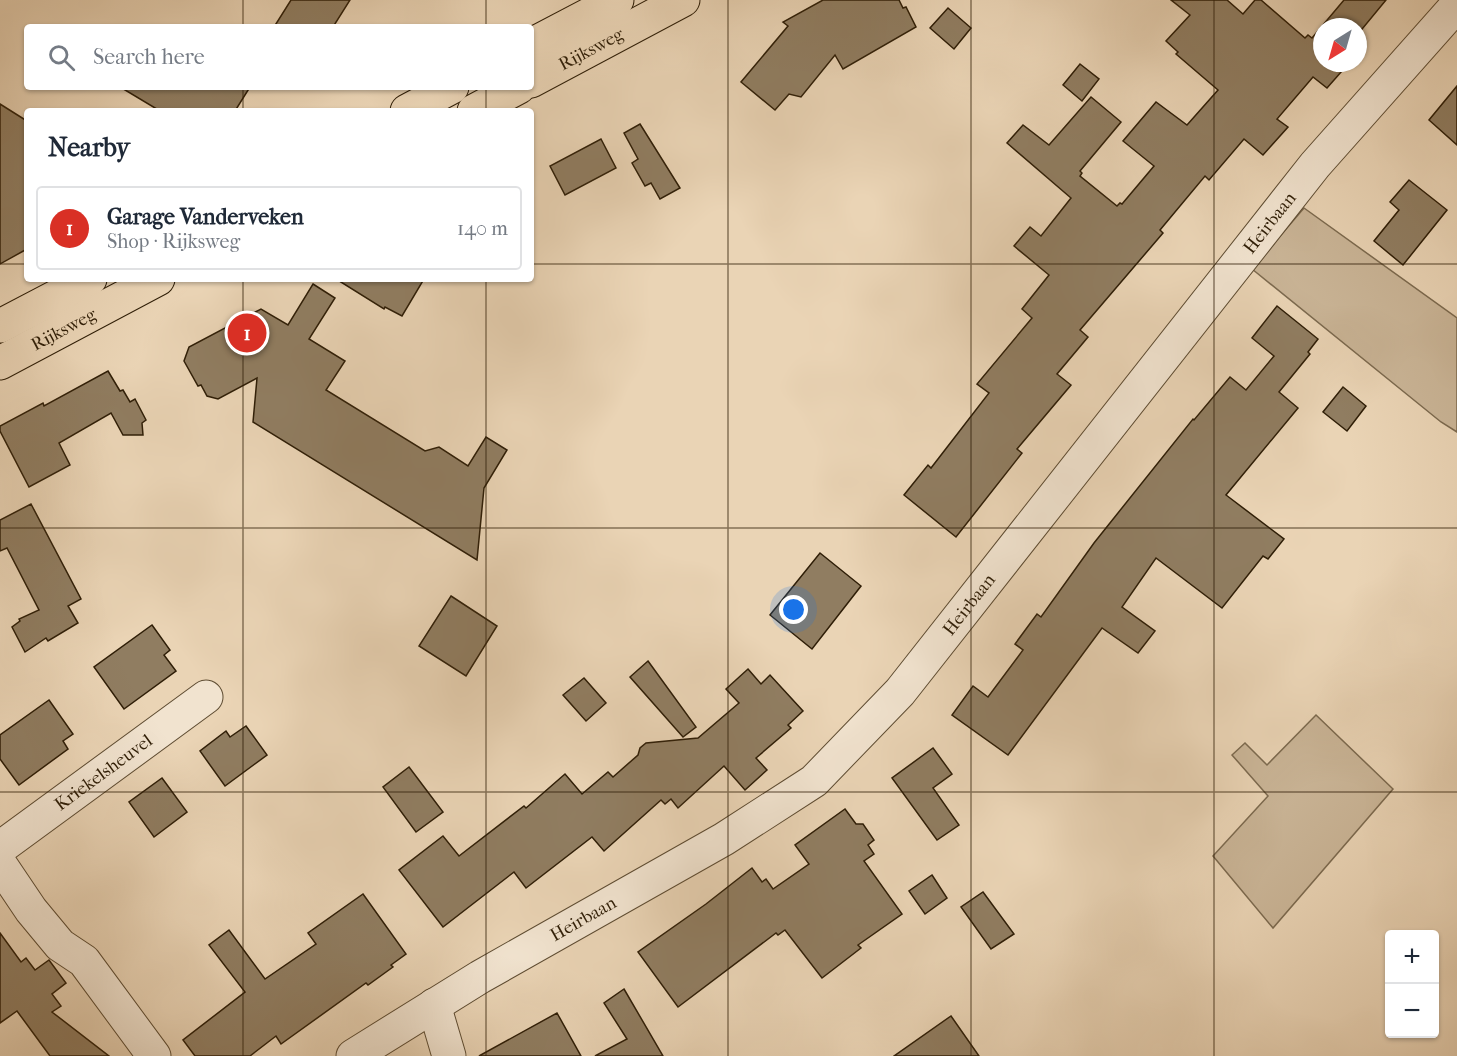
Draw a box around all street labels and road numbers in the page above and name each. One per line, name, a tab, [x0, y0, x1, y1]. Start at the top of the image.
street label: Rijksweg	[555, 23, 628, 75]
street label: Heirbaan	[1239, 188, 1301, 258]
street label: Rijksweg	[28, 304, 100, 355]
street label: Heirbaan	[939, 569, 1000, 640]
street label: Kriekelsheuvel	[51, 730, 156, 815]
street label: Heirbaan	[547, 892, 621, 946]

